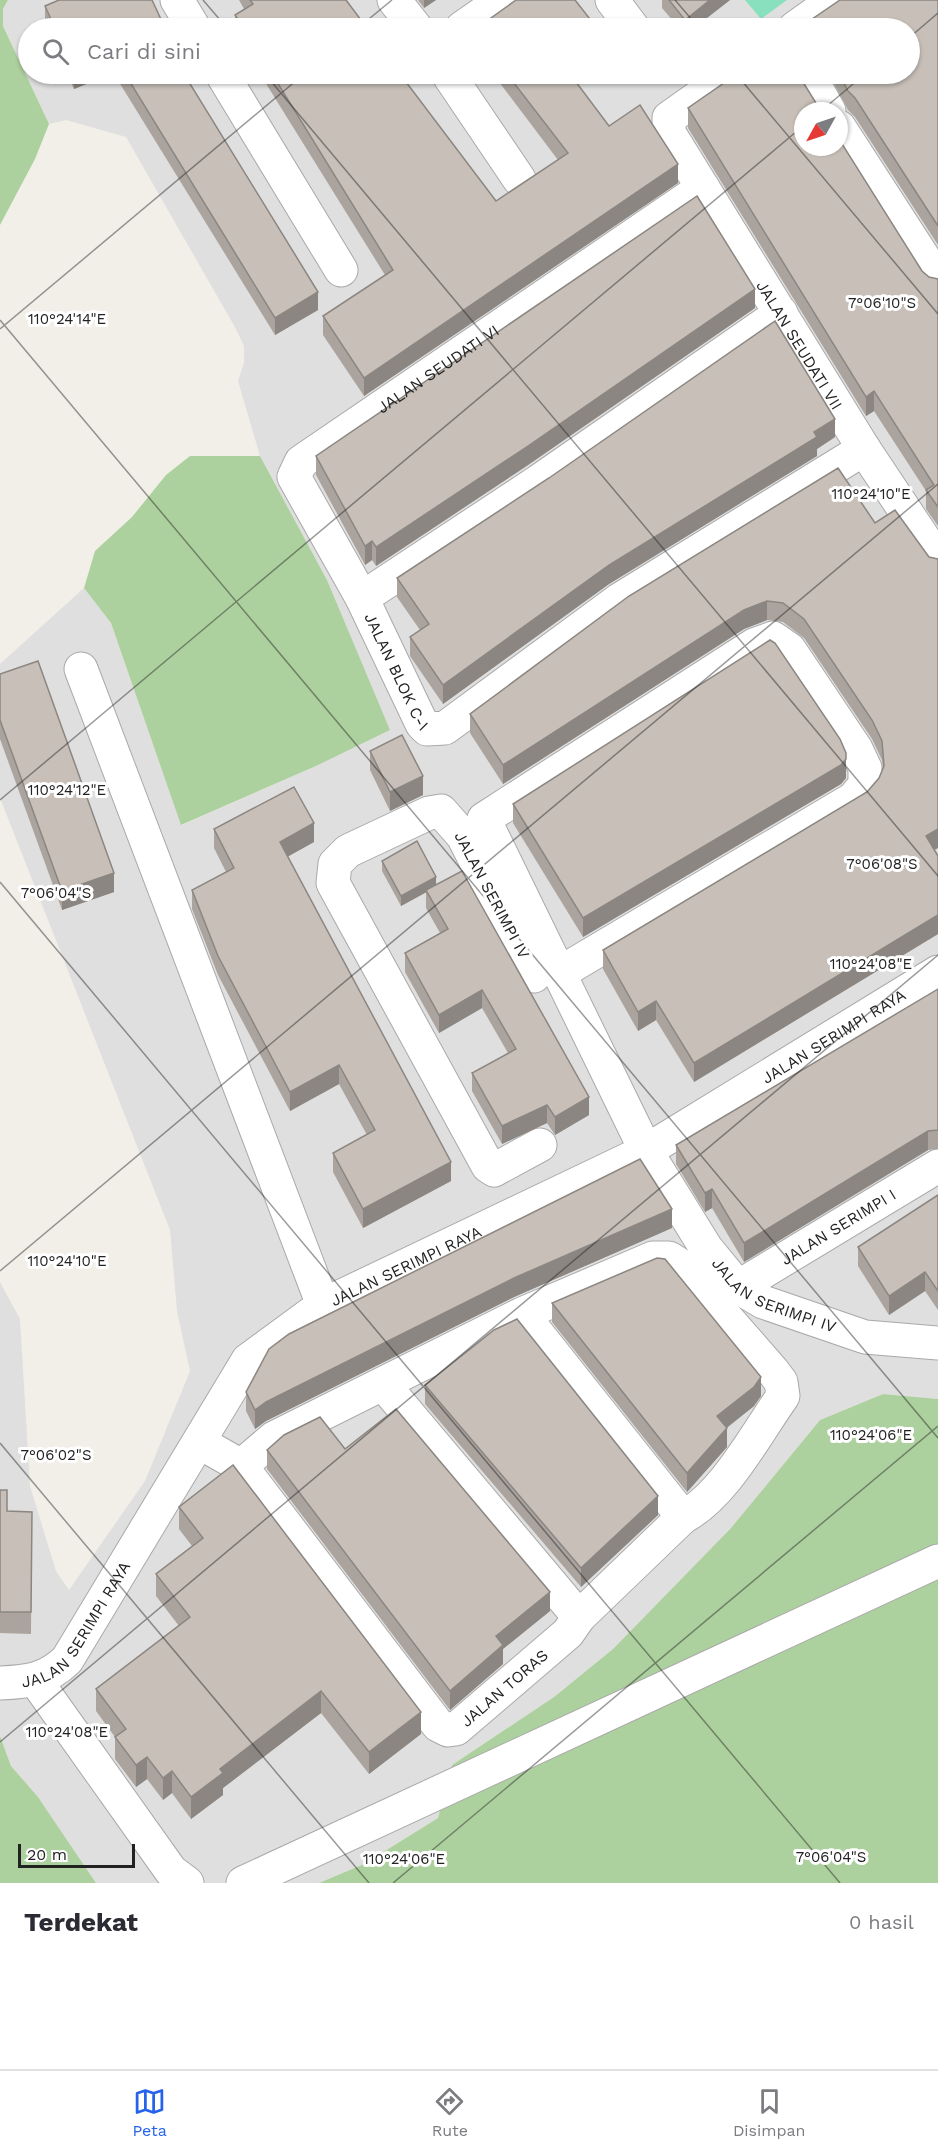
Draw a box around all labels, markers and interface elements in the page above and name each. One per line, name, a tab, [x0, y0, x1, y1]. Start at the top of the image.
search box	[18, 18, 920, 84]
icon: search	[39, 35, 72, 68]
text: Cari di sini	[87, 39, 201, 64]
north arrow	[794, 102, 848, 156]
street label: JALAN SEUDATI VII	[753, 277, 847, 413]
text: 7°06'10"S	[848, 294, 916, 312]
text: 110°24'14"E	[28, 310, 106, 328]
street label: JALAN SEUDATI VI	[373, 321, 502, 417]
text: 110°24'10"E	[832, 485, 910, 503]
street label: JALAN BLOK C-I	[361, 610, 433, 735]
text: 110°24'12"E	[28, 781, 106, 799]
street label: JALAN SERIMPI IV	[450, 828, 534, 962]
text: 7°06'08"S	[846, 855, 918, 873]
text: 7°06'04"S	[21, 884, 91, 902]
text: 110°24'08"E	[830, 955, 912, 973]
street label: JALAN SERIMPI RAYA	[758, 985, 909, 1087]
street label: JALAN SERIMPI I	[777, 1184, 899, 1268]
street label: JALAN SERIMPI RAYA	[327, 1221, 485, 1310]
text: 110°24'10"E	[28, 1252, 106, 1270]
street label: JALAN SERIMPI IV	[708, 1254, 839, 1336]
text: 110°24'06"E	[830, 1426, 912, 1444]
text: 7°06'02"S	[20, 1446, 92, 1464]
street label: JALAN SERIMPI RAYA	[20, 1557, 134, 1691]
street label: JALAN TORAS	[457, 1645, 552, 1730]
text: 110°24'08"E	[26, 1723, 108, 1741]
scale bar	[18, 1841, 135, 1868]
text: 20 m	[27, 1845, 67, 1864]
text: 7°06'04"S	[796, 1848, 866, 1866]
text: 110°24'06"E	[363, 1850, 445, 1868]
text: Terdekat	[24, 1907, 138, 1937]
text: 0 hasil	[849, 1910, 914, 1934]
tab: Peta	[132, 2085, 167, 2140]
tab: Rute	[432, 2085, 468, 2140]
tab: Disimpan	[733, 2085, 806, 2140]

